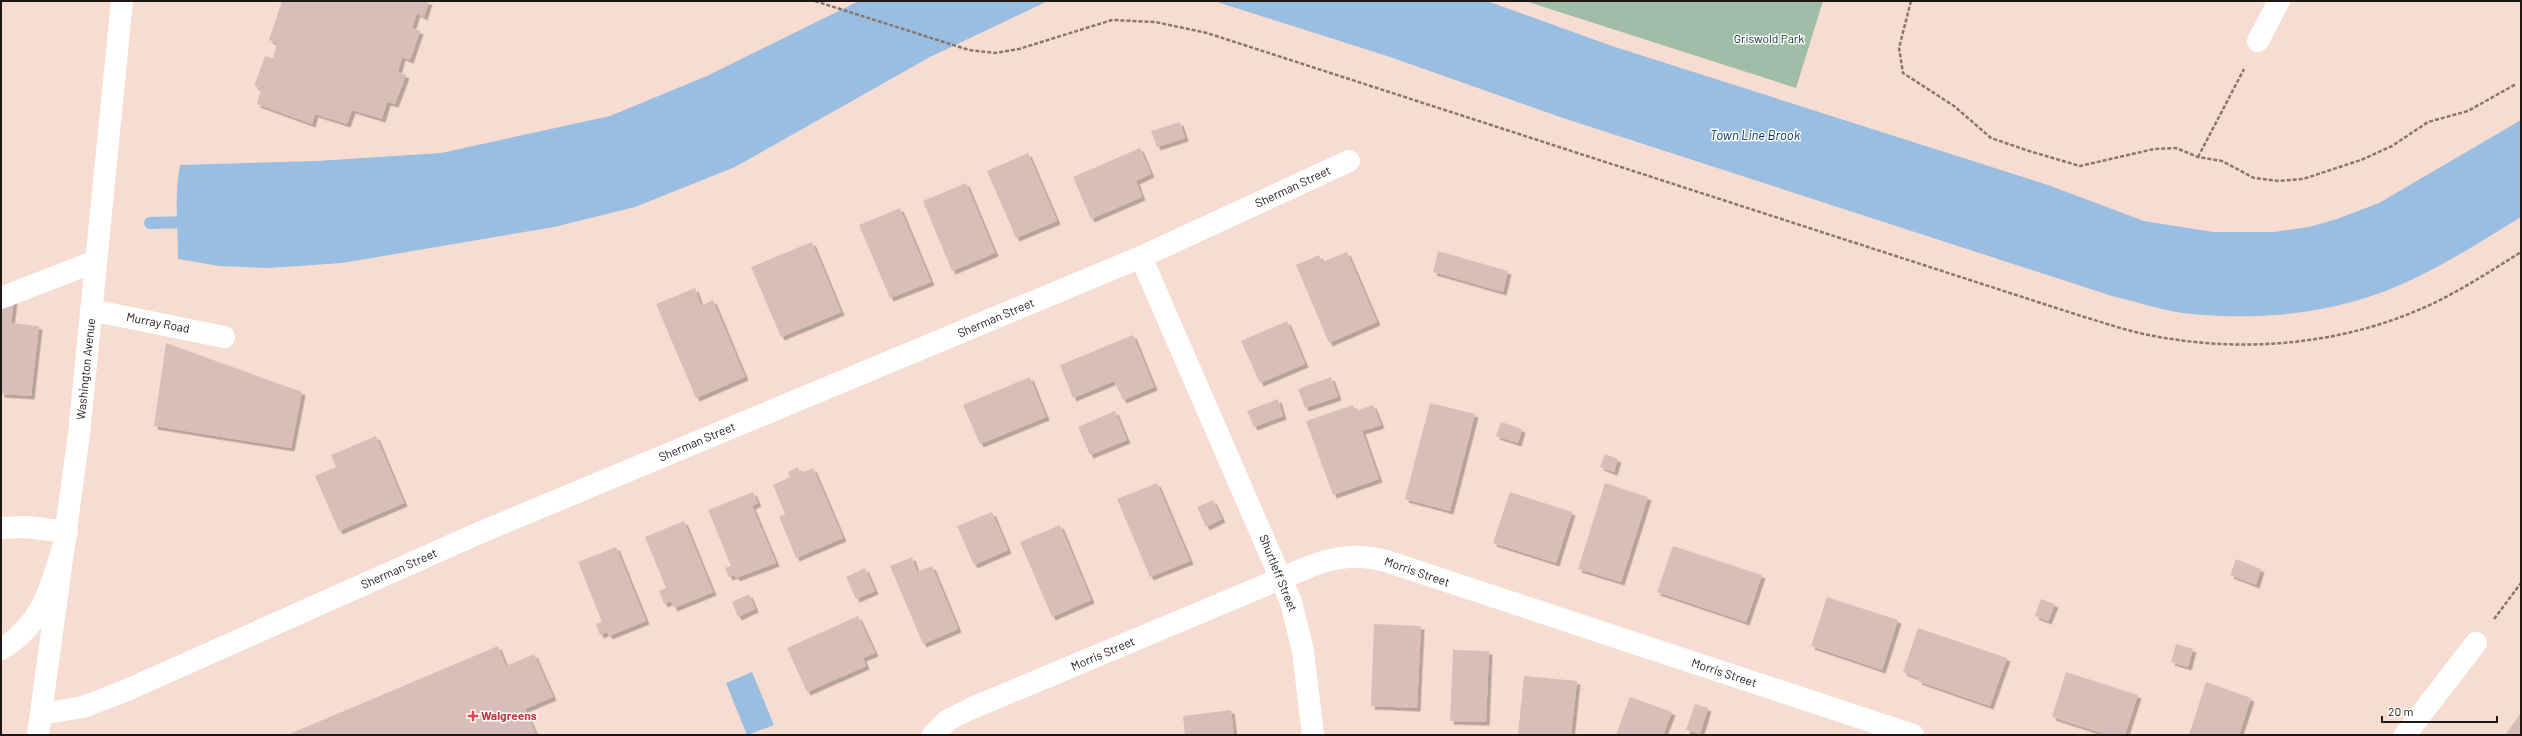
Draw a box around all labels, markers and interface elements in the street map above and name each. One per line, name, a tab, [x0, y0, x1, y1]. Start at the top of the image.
park label: Griswold Park	[1734, 31, 1804, 45]
water label: Town Line Brook	[1710, 127, 1801, 143]
street label: Sherman Street	[1253, 162, 1333, 210]
street label: Sherman Street	[955, 295, 1036, 340]
street label: Murray Road	[125, 309, 191, 335]
street label: Washington Avenue	[73, 317, 97, 420]
street label: Sherman Street	[656, 419, 737, 464]
street label: Shurtleff Street	[1257, 532, 1301, 613]
street label: Sherman Street	[358, 545, 439, 591]
street label: Morris Street	[1383, 553, 1452, 589]
street label: Morris Street	[1069, 633, 1137, 673]
street label: Morris Street	[1690, 655, 1759, 689]
scale bar	[2382, 698, 2497, 724]
text: 20 m	[2388, 704, 2414, 718]
place label: Walgreens	[481, 708, 537, 722]
marker: Walgreens	[468, 711, 478, 721]

